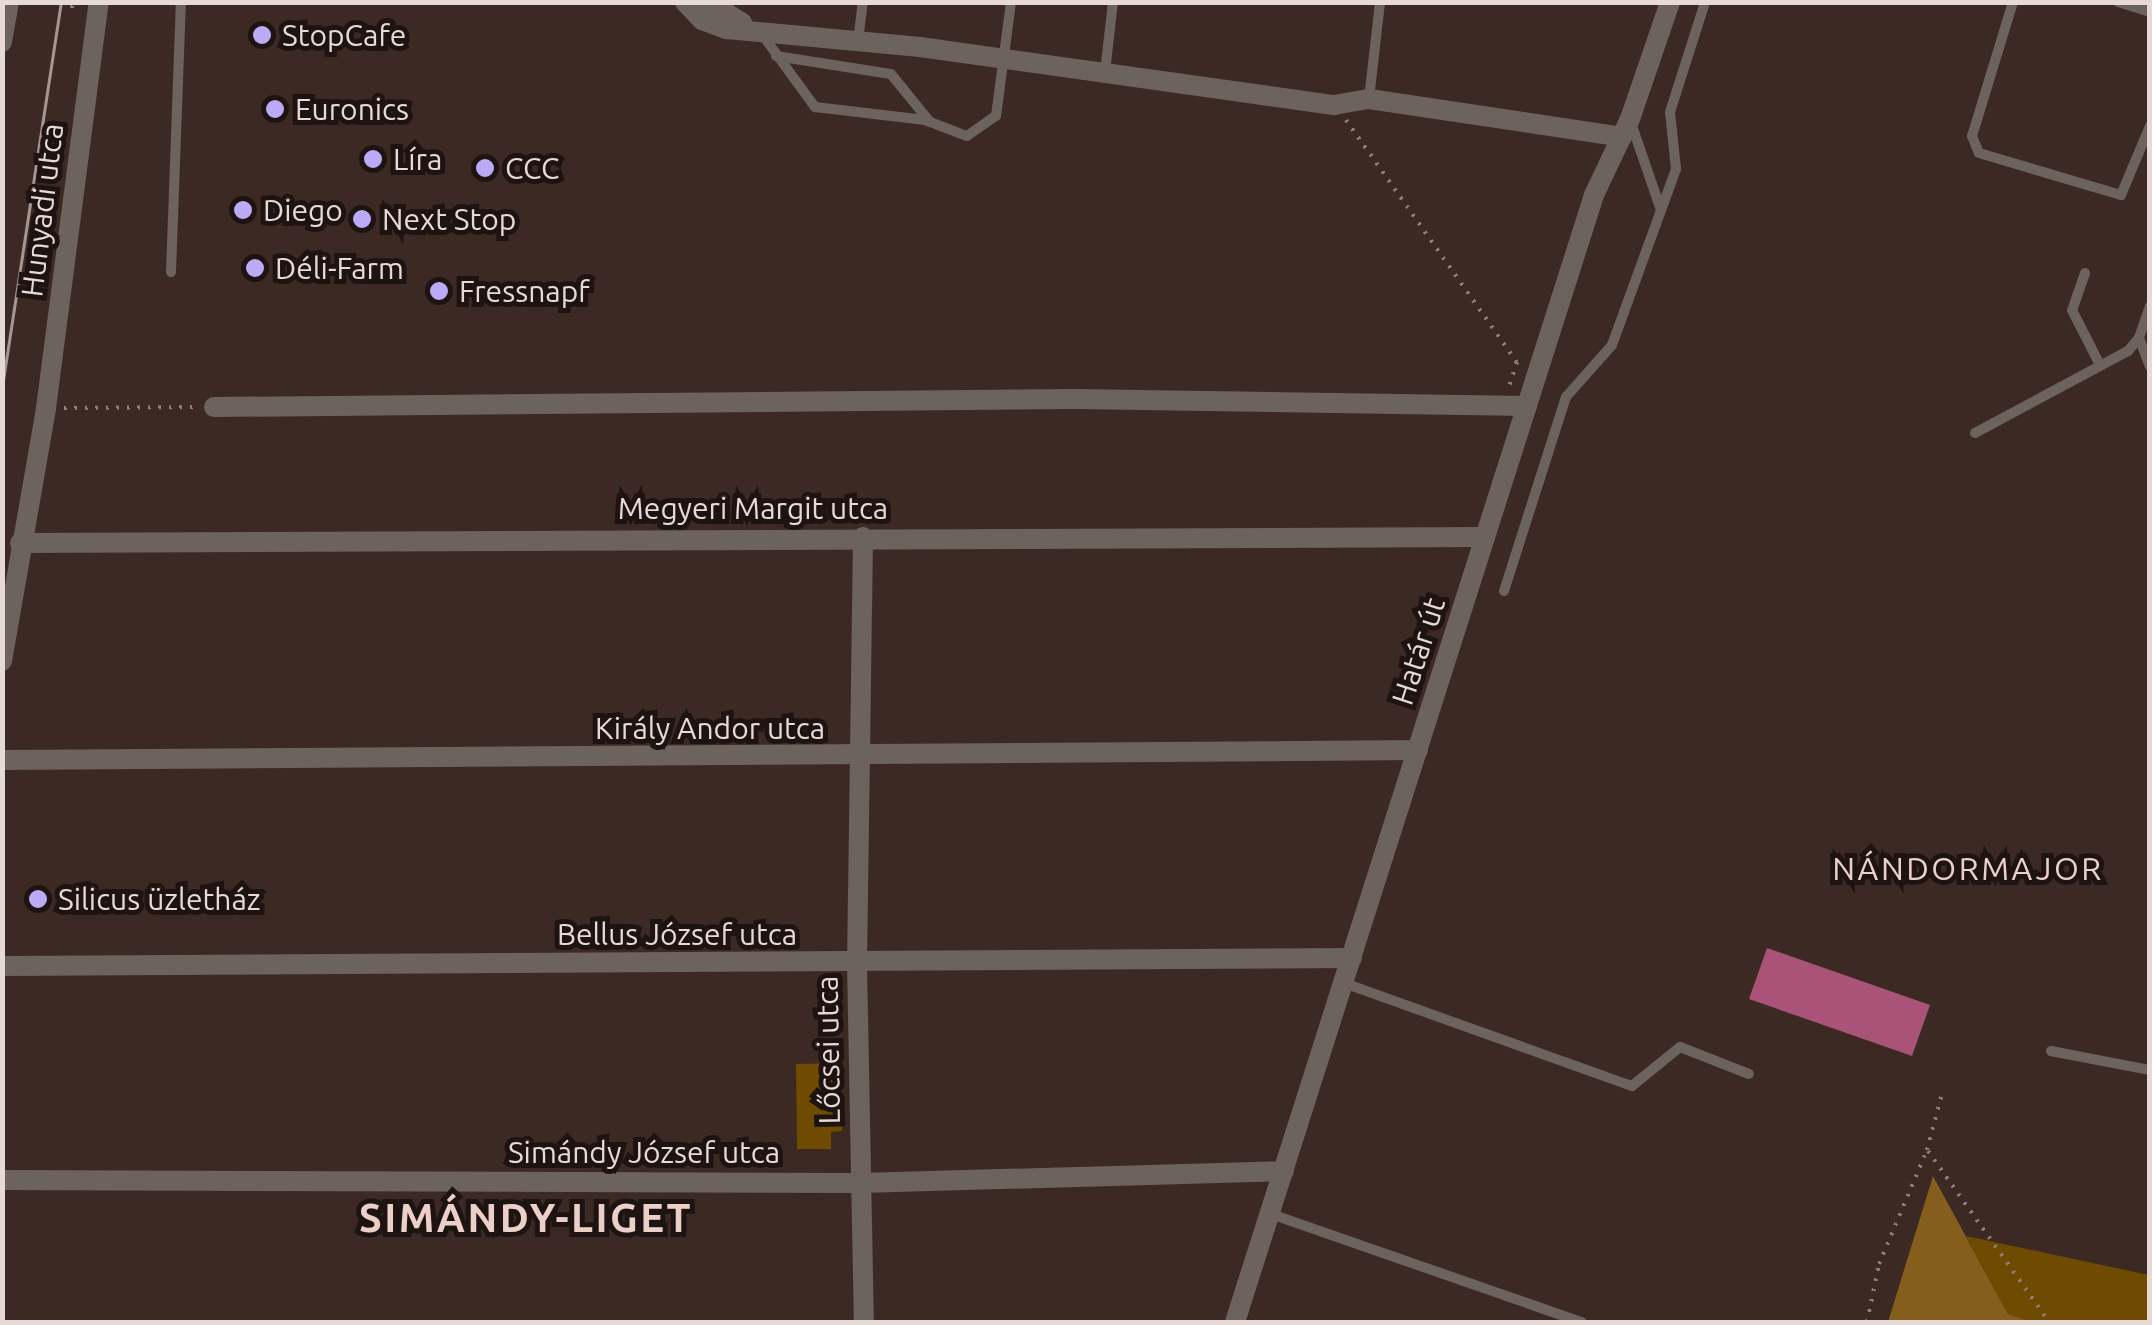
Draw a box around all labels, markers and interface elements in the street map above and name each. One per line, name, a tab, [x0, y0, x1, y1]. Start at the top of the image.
place label: StopCafe	[282, 17, 406, 53]
marker: StopCafe	[251, 24, 273, 46]
place label: Euronics	[295, 91, 409, 127]
marker: Euronics	[264, 98, 286, 120]
street label: Hunyadi utca	[13, 121, 71, 299]
place label: Líra	[393, 141, 442, 177]
marker: Líra	[362, 148, 384, 170]
place label: CCC	[505, 150, 560, 186]
marker: CCC	[474, 157, 496, 179]
place label: Diego	[263, 192, 343, 228]
marker: Diego	[232, 199, 254, 221]
place label: Next Stop	[382, 201, 516, 237]
marker: Next Stop	[351, 208, 373, 230]
place label: Déli-Farm	[275, 250, 404, 286]
marker: Déli-Farm	[244, 257, 266, 279]
place label: Fressnapf	[459, 273, 590, 309]
marker: Fressnapf	[428, 280, 450, 302]
street label: Megyeri Margit utca	[618, 490, 888, 526]
street label: Határ út	[1384, 593, 1452, 709]
street label: Király Andor utca	[595, 710, 825, 746]
district label: NÁNDORMAJOR	[1832, 849, 2104, 887]
place label: Silicus üzletház	[58, 881, 261, 917]
marker: Silicus üzletház	[27, 888, 49, 910]
street label: Bellus József utca	[557, 916, 797, 952]
street label: Lőcsei utca	[809, 975, 847, 1125]
street label: Simándy József utca	[508, 1134, 780, 1170]
district label: SIMÁNDY-LIGET	[359, 1194, 693, 1242]

